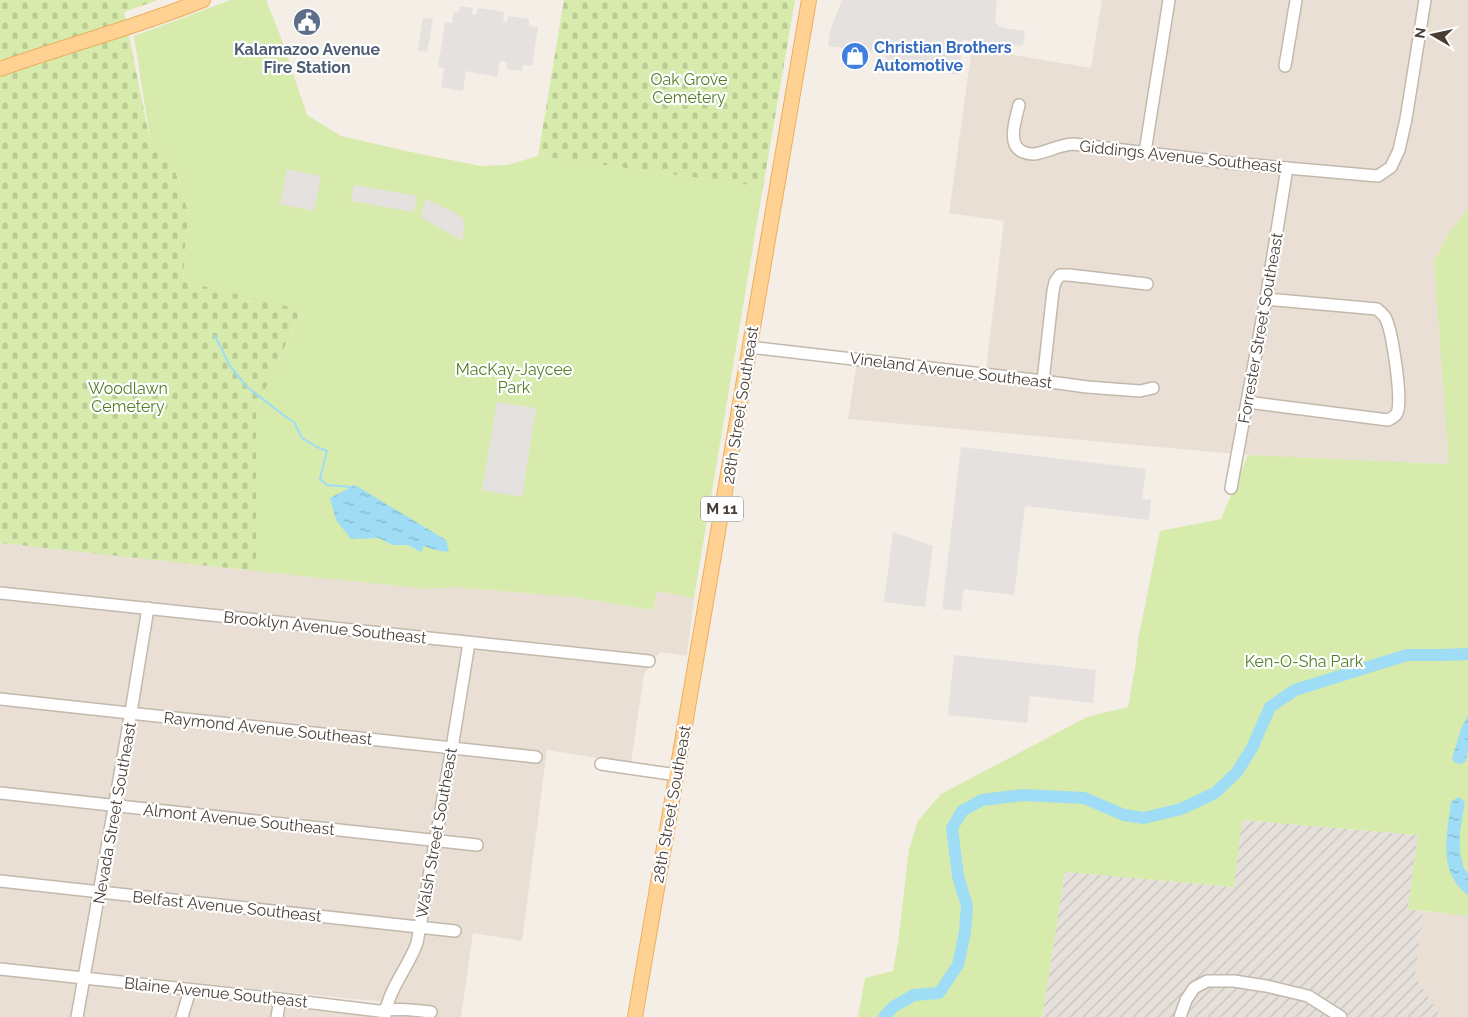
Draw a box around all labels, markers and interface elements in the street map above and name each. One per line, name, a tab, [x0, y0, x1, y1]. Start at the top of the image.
public building icon: Kalamazoo Avenue Fire Station	[292, 7, 322, 37]
north arrow	[1408, 10, 1458, 60]
text: N	[1411, 26, 1429, 39]
place label: Christian Brothers Automotive	[874, 38, 1012, 75]
place label: Kalamazoo Avenue Fire Station	[234, 40, 380, 77]
shop icon: Christian Brothers Automotive	[840, 41, 870, 71]
park label: Oak Grove Cemetery	[651, 70, 727, 107]
street label: Giddings Avenue Southeast	[1079, 136, 1284, 177]
street label: Forrester Street Southeast	[1234, 231, 1287, 425]
street label: 28th Street Southeast	[719, 324, 762, 485]
street label: Vineland Avenue Southeast	[849, 349, 1054, 392]
park label: MacKay-Jaycee Park	[456, 360, 572, 397]
park label: Woodlawn Cemetery	[88, 379, 168, 416]
road number: M 11	[701, 496, 743, 522]
street label: Brooklyn Avenue Southeast	[222, 607, 428, 648]
park label: Ken-O-Sha Park	[1245, 652, 1364, 671]
street label: Raymond Avenue Southeast	[163, 708, 374, 749]
street label: Nevada Street Southeast	[89, 720, 140, 905]
street label: 28th Street Southeast	[648, 723, 695, 884]
street label: Walsh Street Southeast	[412, 746, 461, 920]
street label: Almont Avenue Southeast	[142, 800, 336, 839]
street label: Belfast Avenue Southeast	[132, 887, 323, 926]
street label: Blaine Avenue Southeast	[123, 973, 309, 1012]

